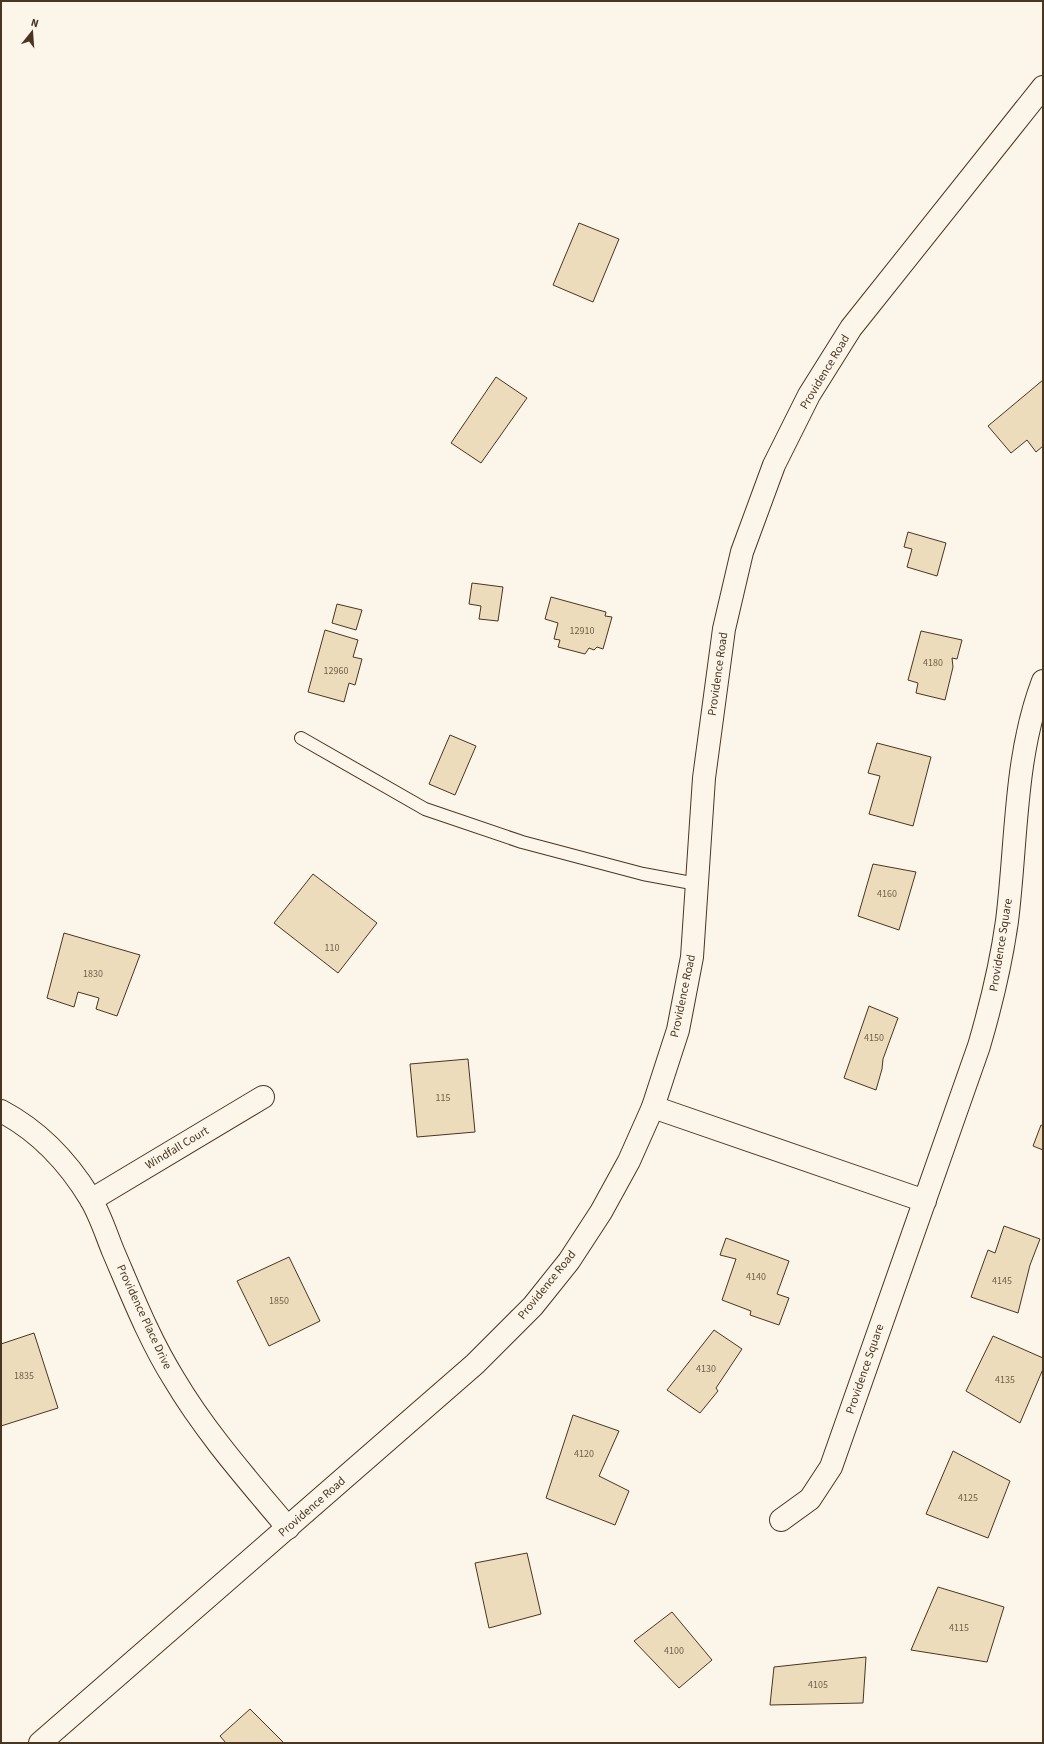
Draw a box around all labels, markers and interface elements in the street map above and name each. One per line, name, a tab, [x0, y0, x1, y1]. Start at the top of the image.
north arrow	[12, 12, 52, 52]
text: N	[29, 15, 40, 31]
street label: Providence Road	[796, 331, 854, 413]
house number: 12910	[570, 624, 594, 638]
street label: Providence Road	[704, 631, 732, 717]
house number: 4180	[923, 656, 943, 670]
house number: 12960	[324, 664, 348, 678]
house number: 4160	[877, 887, 897, 901]
street label: Providence Square	[985, 897, 1017, 993]
house number: 110	[325, 941, 339, 955]
street label: Providence Road	[666, 953, 700, 1039]
house number: 1830	[83, 967, 103, 981]
house number: 4150	[864, 1031, 884, 1045]
house number: 115	[436, 1091, 450, 1105]
street label: Windfall Court	[142, 1122, 212, 1174]
street label: Providence Road	[514, 1247, 580, 1323]
street label: Providence Place Drive	[112, 1262, 176, 1372]
house number: 4140	[746, 1270, 766, 1284]
house number: 4145	[992, 1274, 1012, 1288]
house number: 1850	[269, 1294, 289, 1308]
street label: Providence Square	[842, 1322, 888, 1416]
house number: 4130	[696, 1362, 716, 1376]
house number: 1835	[14, 1369, 34, 1383]
house number: 4135	[995, 1373, 1015, 1387]
house number: 4120	[574, 1447, 594, 1461]
street label: Providence Road	[275, 1473, 349, 1541]
house number: 4125	[958, 1491, 978, 1505]
house number: 4115	[949, 1621, 969, 1635]
house number: 4100	[664, 1644, 684, 1658]
house number: 4105	[808, 1678, 828, 1692]

